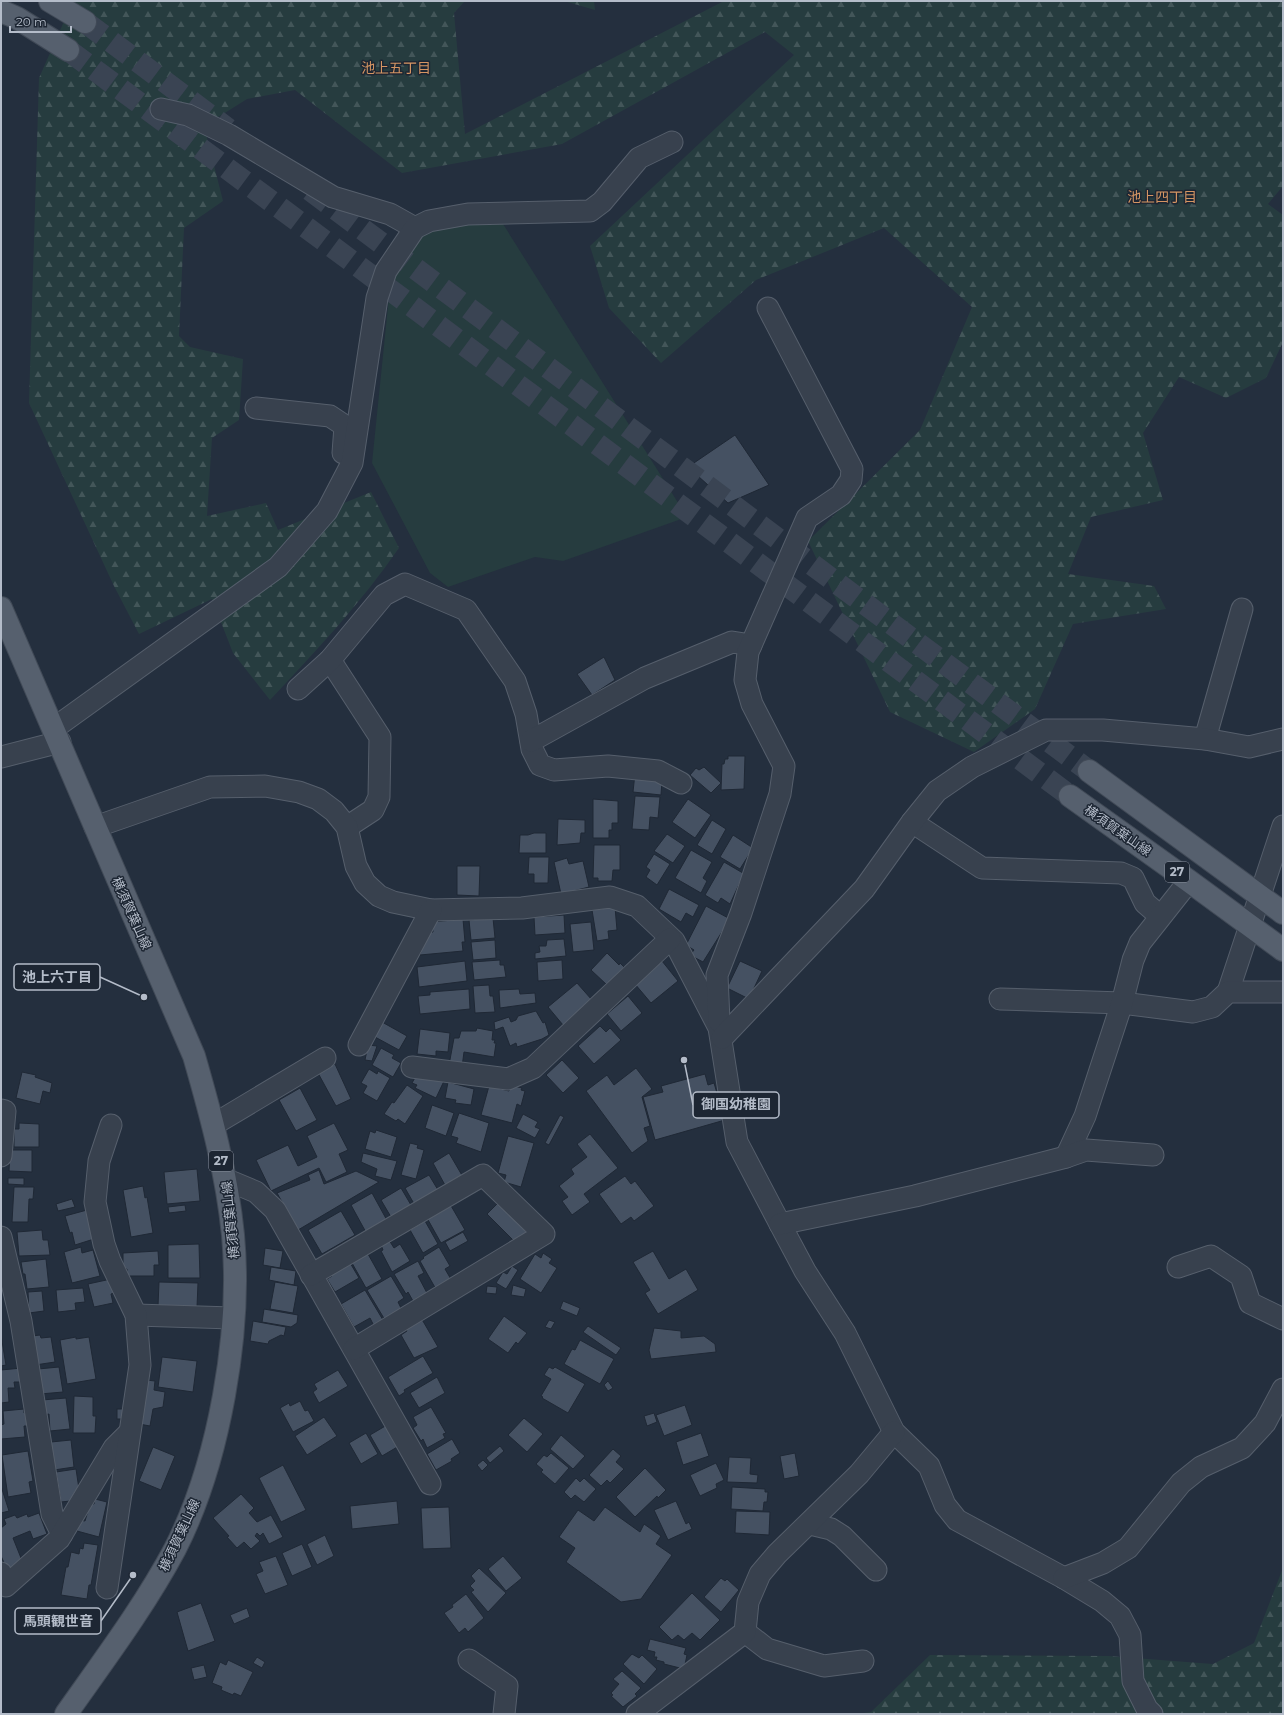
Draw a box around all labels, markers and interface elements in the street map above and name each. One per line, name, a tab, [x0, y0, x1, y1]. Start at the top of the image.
scale bar	[10, 8, 71, 34]
text: 20 m	[16, 14, 47, 29]
district label: 池上五丁目	[361, 59, 431, 77]
district label: 池上四丁目	[1127, 188, 1197, 206]
street label: 横須賀葉山線	[1081, 801, 1155, 859]
road number: 27	[1165, 862, 1189, 882]
street label: 横須賀葉山線	[109, 874, 155, 952]
callout: 池上六丁目	[14, 964, 100, 990]
text: 池上六丁目	[22, 968, 92, 986]
callout: 御国幼稚園	[693, 1092, 779, 1118]
text: 御国幼稚園	[701, 1095, 771, 1113]
road number: 27	[209, 1151, 233, 1171]
street label: 横須賀葉山線	[218, 1180, 242, 1260]
street label: 横須賀葉山線	[155, 1496, 203, 1574]
callout: 馬頭観世音	[15, 1608, 101, 1634]
text: 馬頭観世音	[23, 1612, 93, 1630]

